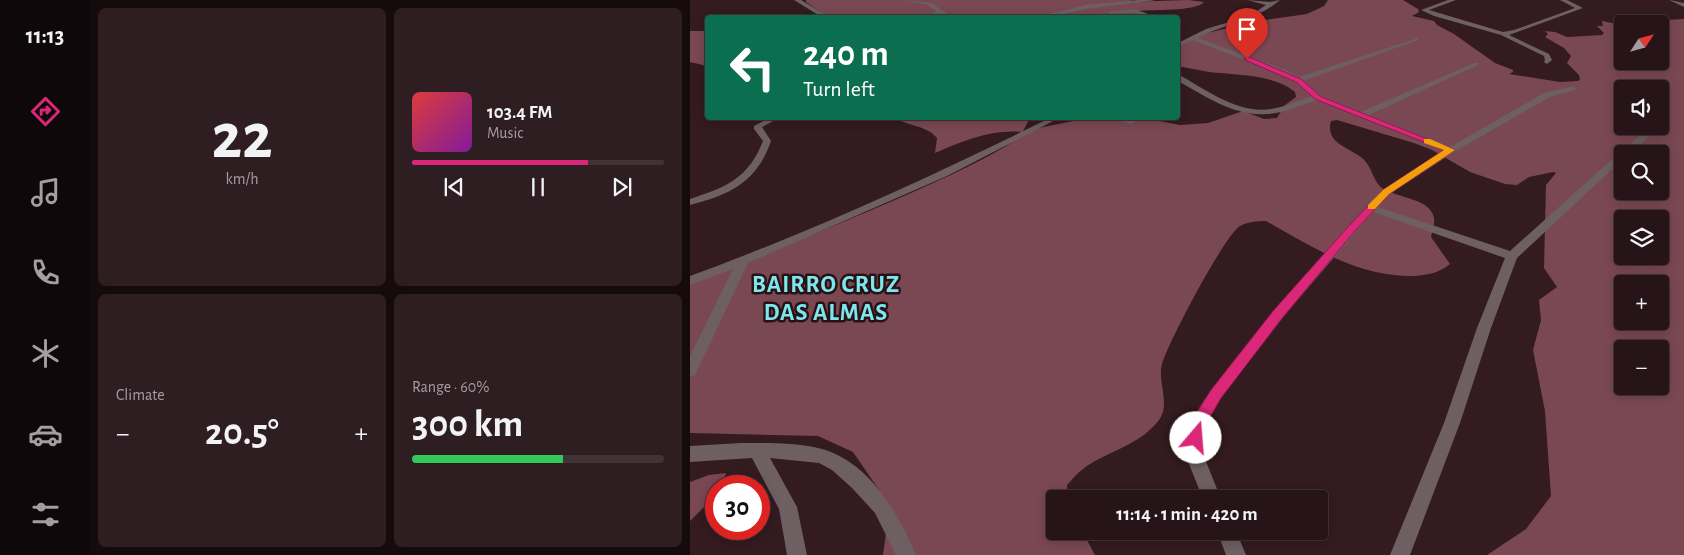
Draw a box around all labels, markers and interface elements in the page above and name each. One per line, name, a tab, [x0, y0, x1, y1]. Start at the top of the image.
pin	[1226, 8, 1268, 59]
icon: arrive	[1233, 15, 1261, 43]
north arrow	[1614, 15, 1669, 70]
map controls	[1614, 15, 1669, 395]
text: 11:13	[26, 25, 64, 47]
icon: left	[720, 35, 785, 100]
text: 240 m	[803, 37, 889, 72]
text: Turn left	[803, 78, 875, 100]
button: sound	[1614, 80, 1669, 135]
icon: directions	[28, 94, 63, 129]
text: 103.4 FM	[487, 103, 552, 122]
text: 22	[211, 105, 273, 170]
text: Music	[487, 125, 523, 141]
button: search	[1614, 145, 1669, 200]
text: km/h	[225, 171, 259, 187]
icon: previous	[440, 173, 468, 201]
icon: pause	[524, 173, 552, 201]
icon: next	[608, 173, 636, 201]
icon: music	[28, 175, 63, 210]
button: layers	[1614, 210, 1669, 265]
icon: phone	[28, 255, 63, 290]
district label: BAIRRO CRUZ DAS ALMAS	[752, 273, 900, 325]
button: +	[1614, 275, 1669, 330]
icon: climate	[28, 336, 63, 371]
button: −	[1614, 340, 1669, 395]
text: Range · 60%	[412, 379, 489, 395]
text: Climate	[116, 387, 165, 403]
text: 300 km	[412, 406, 523, 444]
position arrow	[1169, 411, 1221, 463]
text: 20.5°	[205, 414, 279, 452]
icon: car	[28, 417, 63, 452]
text: −	[116, 420, 129, 448]
text: +	[355, 420, 368, 448]
speed limit sign: 30	[705, 475, 770, 540]
icon: filters	[28, 497, 63, 532]
text: 11:14 · 1 min · 420 m	[1116, 505, 1258, 524]

